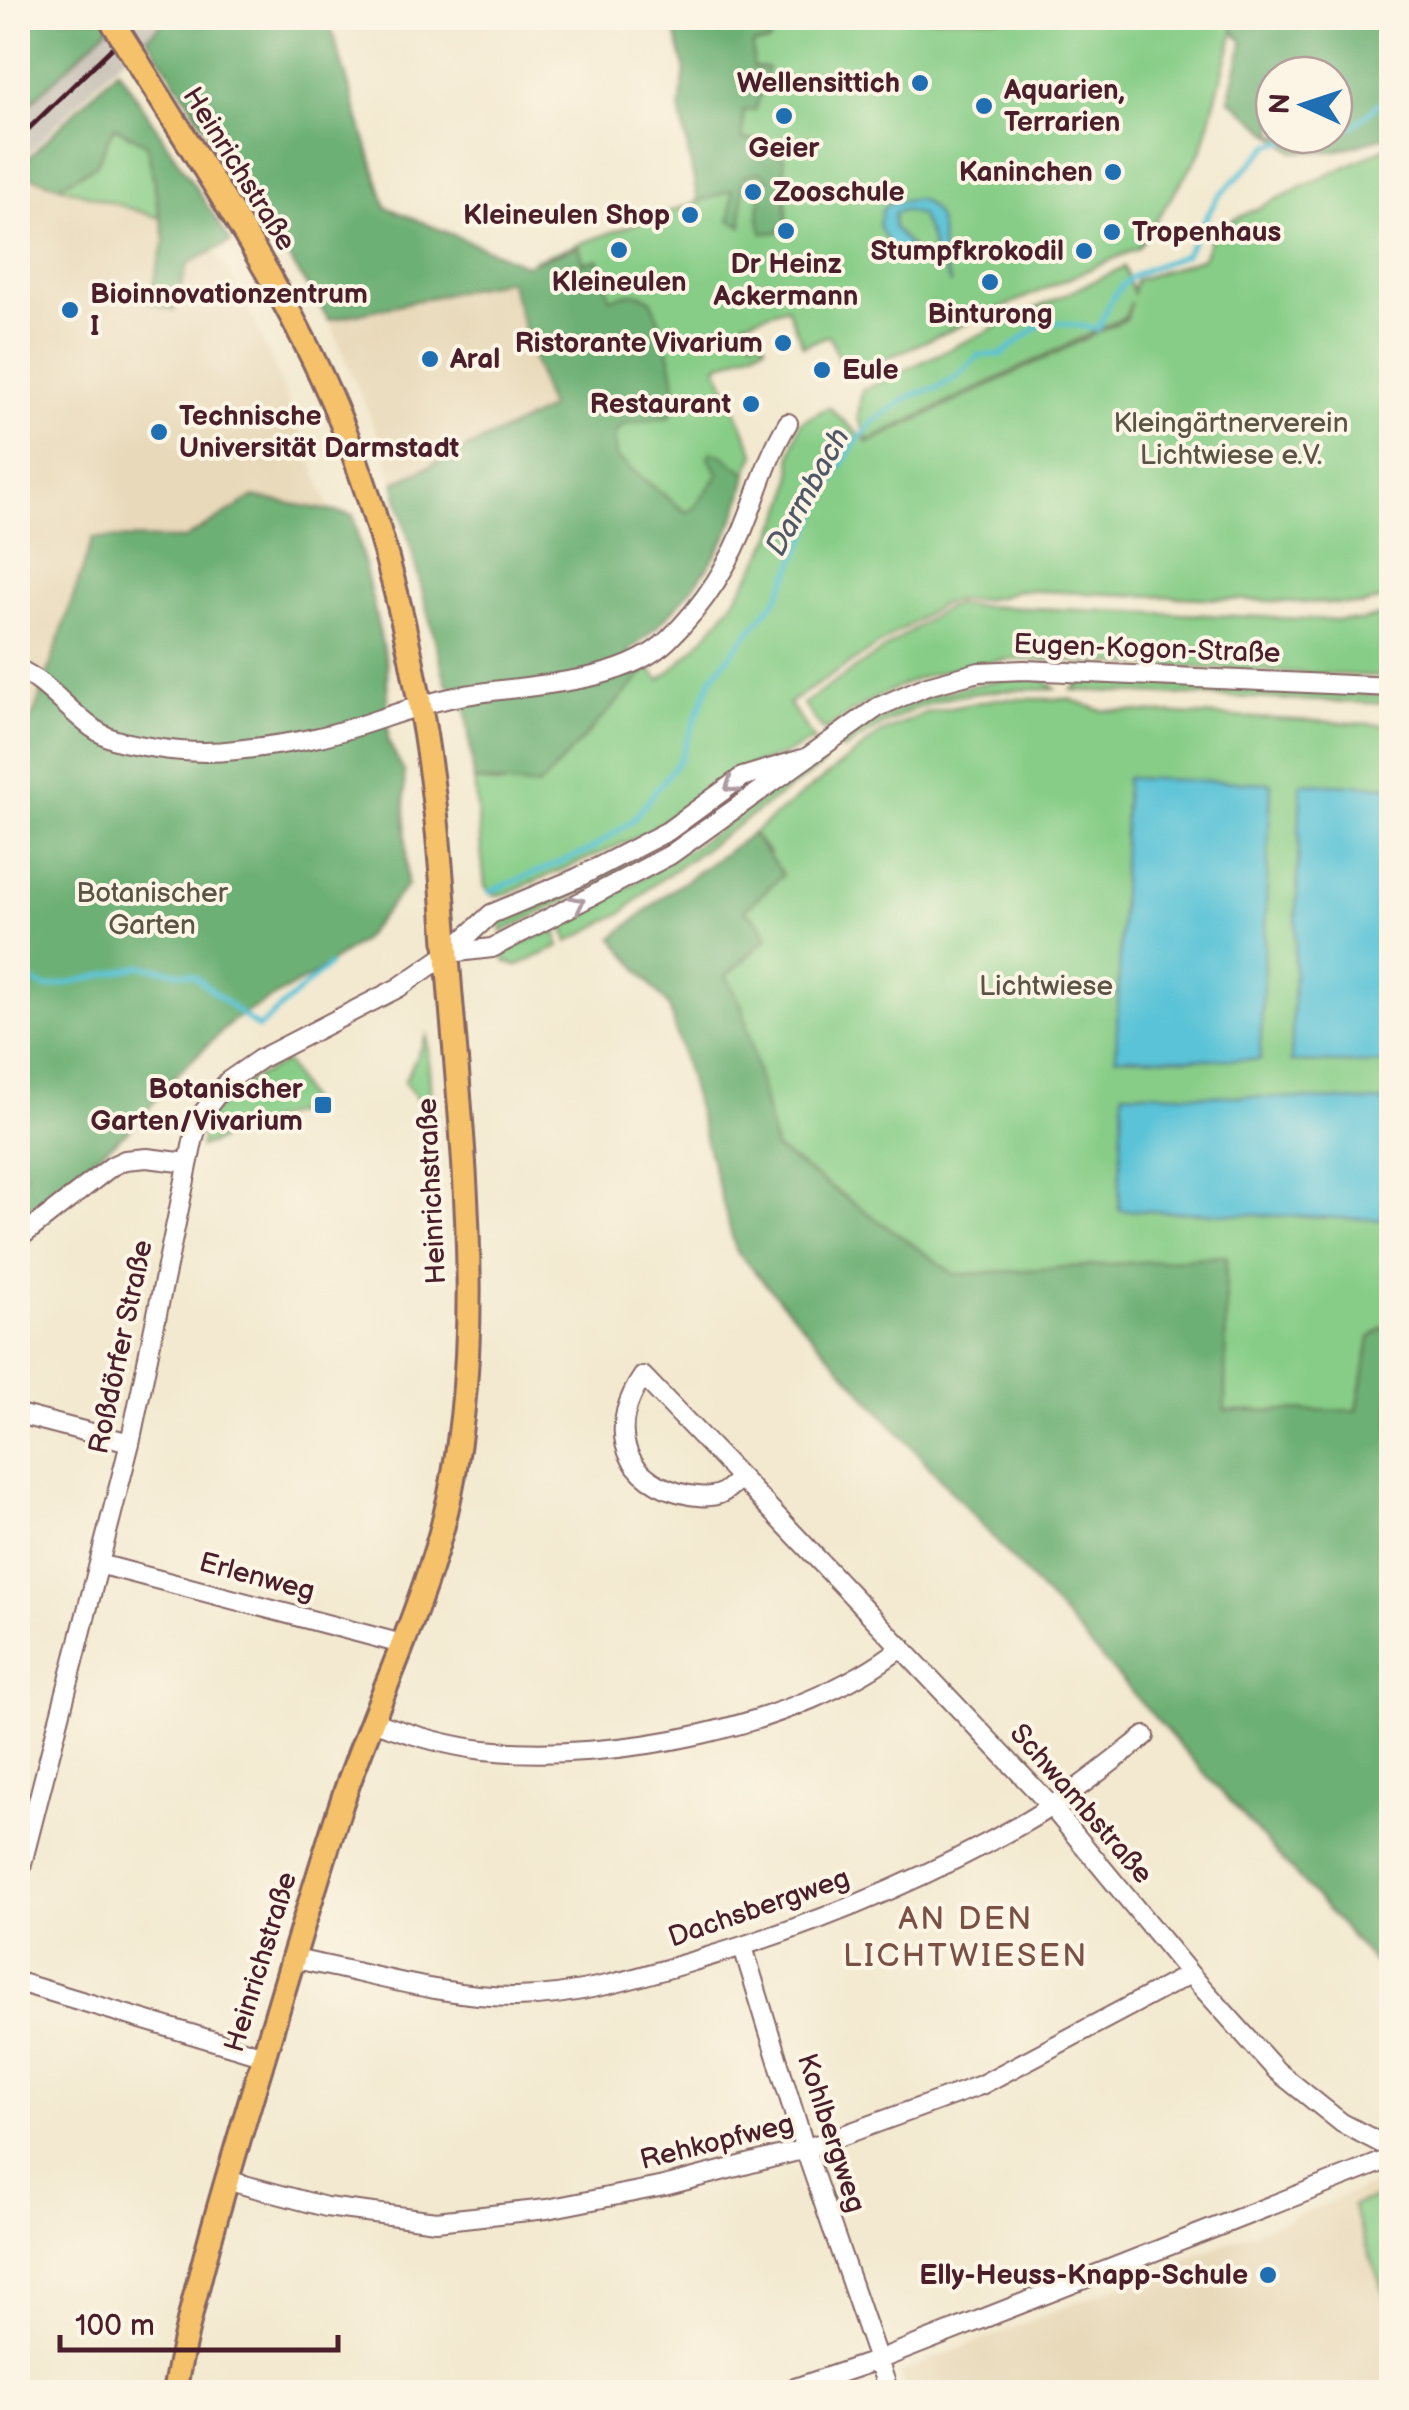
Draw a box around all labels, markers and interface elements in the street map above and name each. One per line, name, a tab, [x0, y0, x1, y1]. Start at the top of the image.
north arrow	[1254, 55, 1354, 155]
place label: Wellensittich	[737, 67, 900, 100]
marker: Wellensittich	[909, 72, 931, 94]
place label: Aquarien, Terrarien	[1003, 74, 1125, 139]
street label: Heinrichstraße	[176, 81, 302, 257]
text: N	[1264, 92, 1298, 115]
marker: Aquarien, Terrarien	[973, 95, 995, 117]
marker: Geier	[773, 105, 795, 127]
place label: Geier	[749, 132, 820, 165]
place label: Kaninchen	[959, 156, 1093, 189]
marker: Kaninchen	[1102, 161, 1124, 183]
place label: Zooschule	[773, 176, 905, 209]
marker: Zooschule	[742, 181, 764, 203]
place label: Kleineulen Shop	[463, 199, 670, 232]
marker: Kleineulen Shop	[679, 204, 701, 226]
place label: Tropenhaus	[1132, 216, 1281, 249]
marker: Dr Heinz Ackermann	[775, 220, 797, 242]
marker: Tropenhaus	[1101, 221, 1123, 243]
place label: Stumpfkrokodil	[870, 235, 1064, 268]
marker: Kleineulen	[608, 239, 630, 261]
marker: Stumpfkrokodil	[1073, 240, 1095, 262]
place label: Dr Heinz Ackermann	[712, 248, 859, 313]
place label: Kleineulen	[551, 266, 687, 299]
marker: Binturong	[979, 271, 1001, 293]
place label: Bioinnovationzentrum I	[90, 278, 368, 343]
place label: Binturong	[927, 298, 1053, 331]
marker: Bioinnovationzentrum I	[59, 299, 81, 321]
place label: Ristorante Vivarium	[515, 327, 763, 360]
marker: Ristorante Vivarium	[772, 332, 794, 354]
place label: Aral	[449, 343, 500, 376]
marker: Aral	[419, 348, 441, 370]
place label: Eule	[842, 354, 898, 387]
marker: Eule	[811, 359, 833, 381]
place label: Restaurant	[590, 388, 731, 421]
marker: Restaurant	[740, 393, 762, 415]
place label: Technische Universität Darmstadt	[179, 400, 459, 465]
park label: Kleingärtnerverein Lichtwiese e.V.	[1114, 407, 1348, 472]
marker: Technische Universität Darmstadt	[148, 421, 170, 443]
water label: Darmbach	[758, 422, 858, 562]
street label: Eugen-Kogon-Straße	[1013, 628, 1281, 670]
one-way arrow	[723, 774, 741, 793]
park label: Botanischer Garten	[76, 877, 229, 942]
one-way arrow	[568, 896, 586, 915]
park label: Lichtwiese	[979, 970, 1113, 1003]
place label: Botanischer Garten/Vivarium	[90, 1073, 304, 1138]
marker: Botanischer Garten/Vivarium	[312, 1094, 334, 1116]
street label: Heinrichstraße	[411, 1097, 453, 1285]
street label: Roßdörfer Straße	[82, 1237, 160, 1457]
street label: Erlenweg	[196, 1546, 318, 1608]
street label: Schwambstraße	[1003, 1717, 1159, 1891]
street label: Dachsbergweg	[664, 1862, 854, 1954]
street label: Heinrichstraße	[218, 1868, 304, 2056]
district label: AN DEN LICHTWIESEN	[843, 1900, 1089, 1976]
street label: Kohlbergweg	[790, 2050, 872, 2216]
street label: Rehkopfweg	[637, 2107, 797, 2177]
place label: Elly-Heuss-Knapp-Schule	[919, 2259, 1248, 2292]
marker: Elly-Heuss-Knapp-Schule	[1257, 2264, 1279, 2286]
scale bar	[60, 2290, 338, 2352]
text: 100 m	[75, 2308, 155, 2344]

